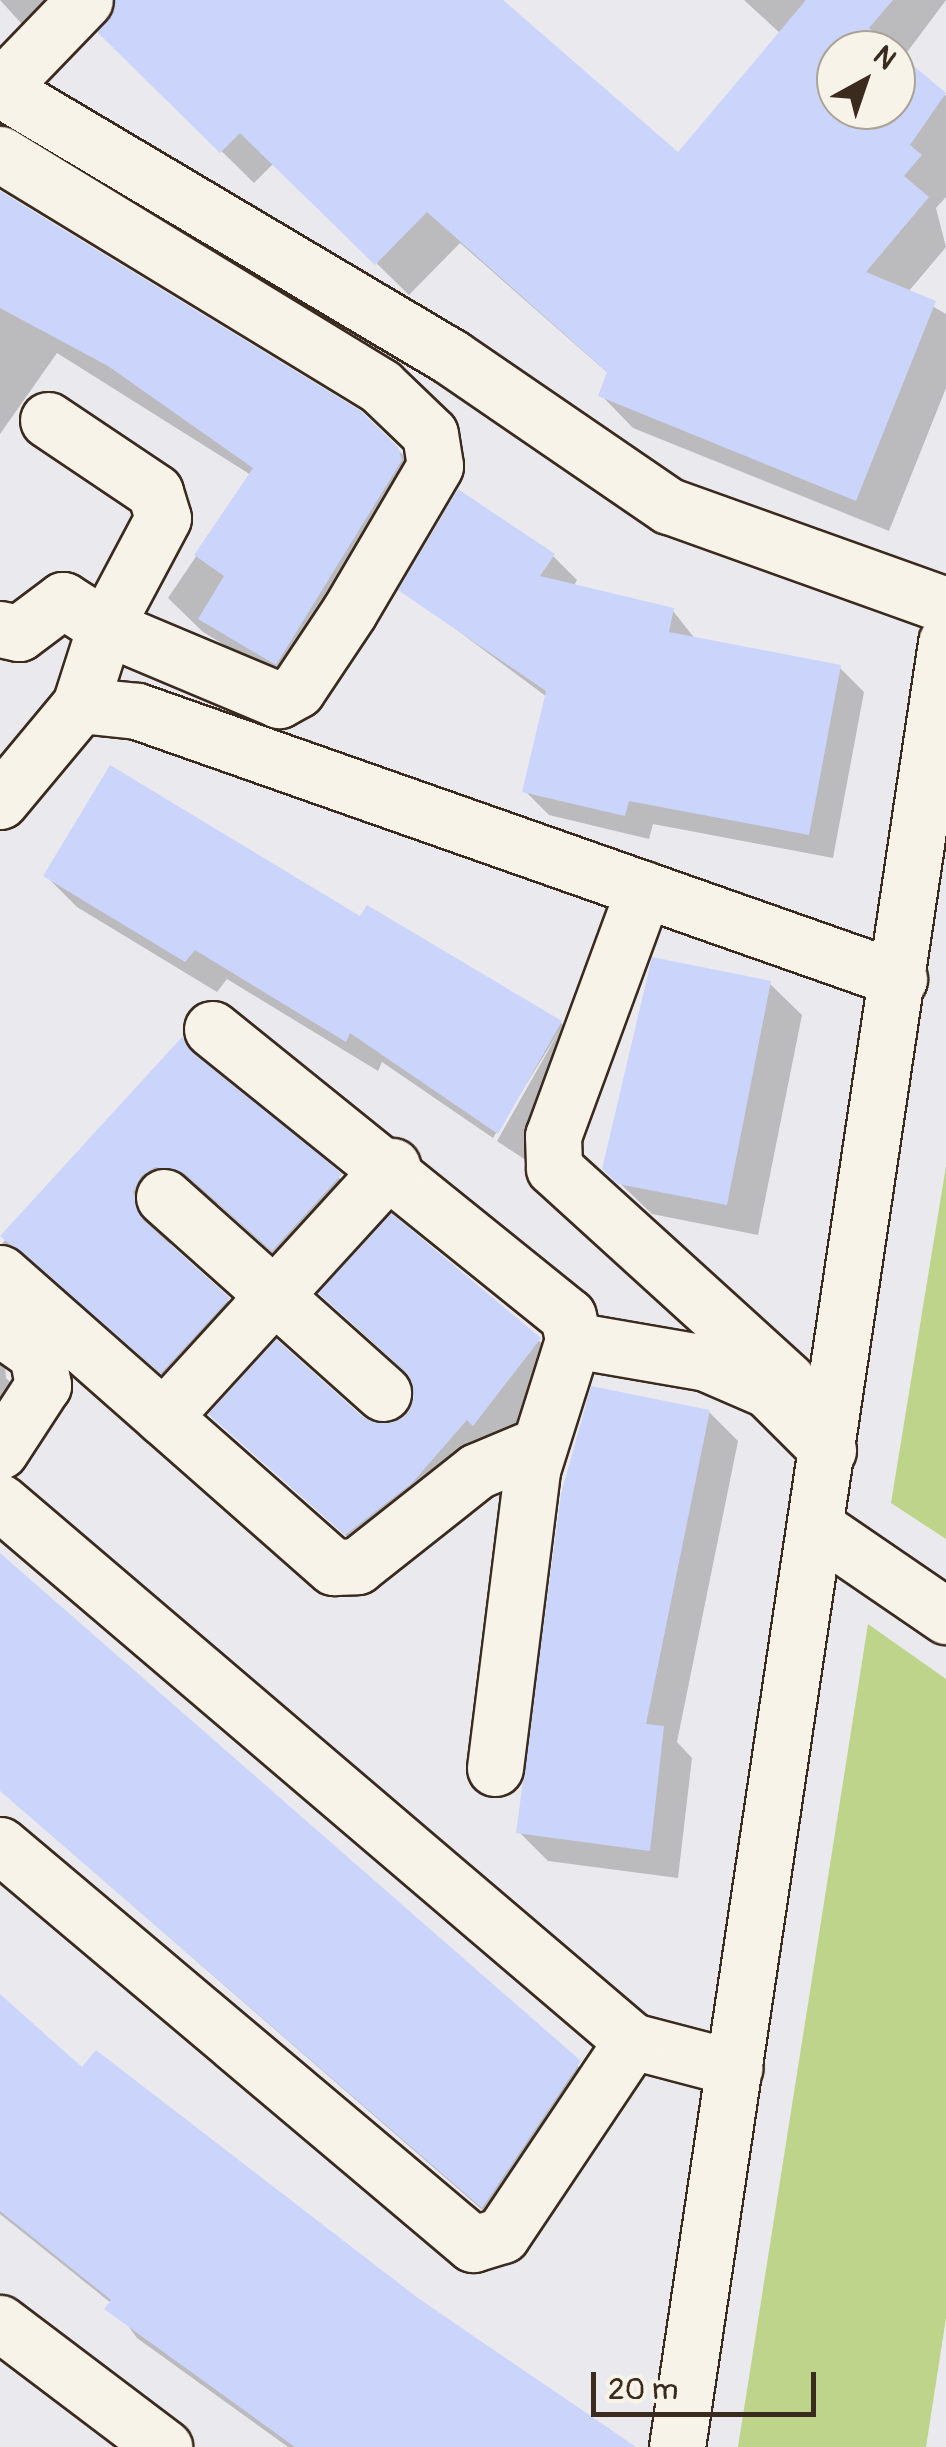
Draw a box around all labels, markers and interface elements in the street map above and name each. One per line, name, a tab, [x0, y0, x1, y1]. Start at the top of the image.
north arrow	[816, 30, 916, 130]
text: N	[866, 39, 903, 78]
scale bar	[596, 2352, 821, 2414]
text: 20 m	[608, 2371, 678, 2408]

